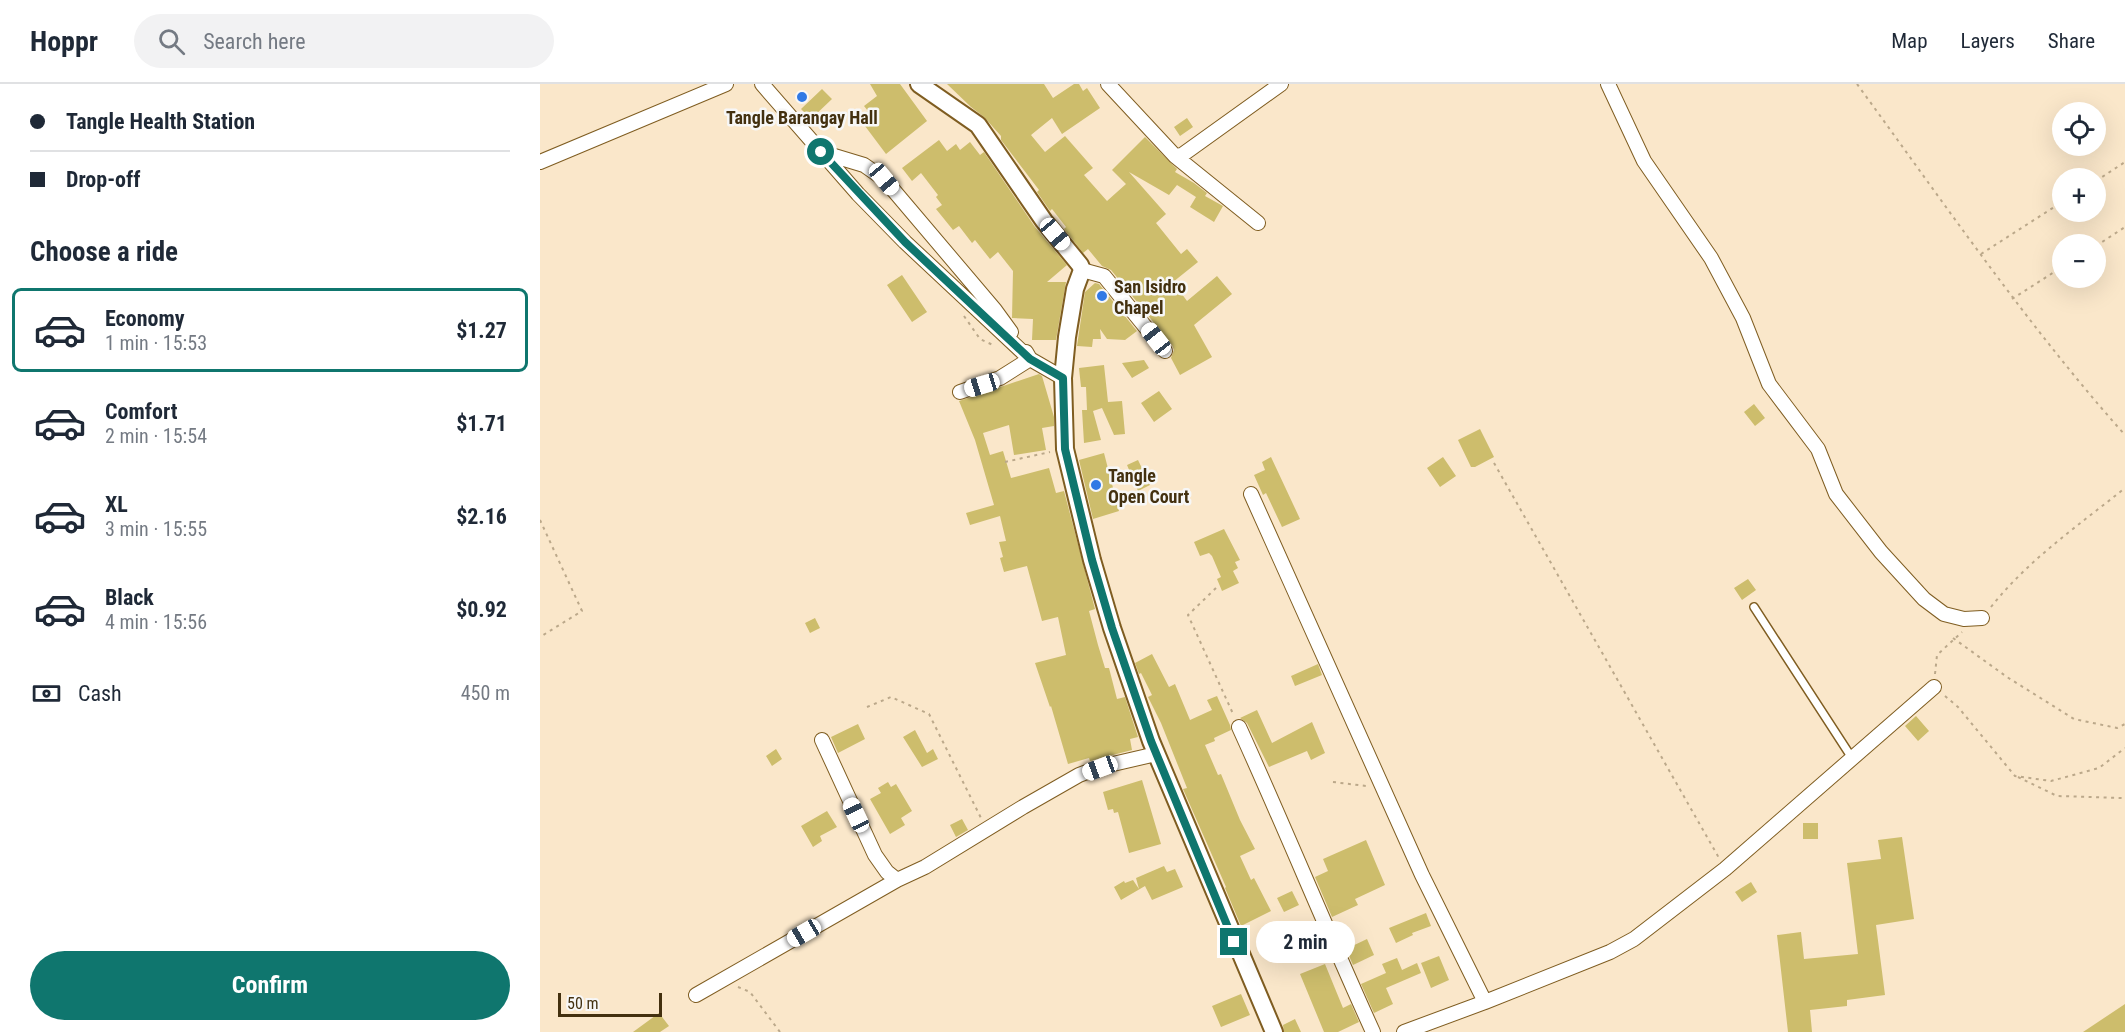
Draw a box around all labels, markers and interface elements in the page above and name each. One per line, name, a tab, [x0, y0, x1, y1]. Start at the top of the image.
search box	[134, 14, 554, 68]
text: Hoppr	[30, 25, 98, 58]
icon: search	[155, 25, 188, 58]
text: Search here	[203, 29, 305, 54]
text: Map	[1891, 29, 1928, 53]
text: Layers	[1961, 29, 2015, 53]
text: Share	[2048, 29, 2095, 53]
marker: Tangle Barangay Hall	[795, 90, 809, 104]
map controls	[2052, 102, 2106, 288]
button: locate	[2052, 102, 2106, 156]
place label: Tangle Barangay Hall	[726, 107, 878, 128]
text: Tangle Health Station	[66, 109, 255, 134]
route start	[807, 138, 834, 165]
car	[866, 159, 902, 199]
text: Drop-off	[66, 167, 140, 192]
button: +	[2052, 168, 2106, 222]
car	[1037, 214, 1073, 254]
button: −	[2052, 234, 2106, 288]
text: Choose a ride	[30, 236, 178, 268]
place label: San Isidro Chapel	[1114, 276, 1186, 318]
marker: San Isidro Chapel	[1095, 289, 1109, 303]
icon: car	[33, 303, 87, 357]
text: Economy	[105, 306, 185, 331]
text: $1.27	[456, 318, 507, 343]
car	[1138, 319, 1174, 359]
text: 1 min · 15:53	[105, 331, 207, 355]
car	[962, 371, 1002, 399]
icon: car	[33, 396, 87, 450]
text: Comfort	[105, 399, 178, 424]
text: $1.71	[456, 411, 507, 436]
text: 2 min · 15:54	[105, 424, 207, 448]
place label: Tangle Open Court	[1108, 465, 1190, 507]
marker: Tangle Open Court	[1089, 478, 1103, 492]
icon: car	[33, 489, 87, 543]
text: XL	[105, 492, 128, 517]
text: $2.16	[456, 504, 507, 529]
text: 3 min · 15:55	[105, 517, 207, 541]
icon: car	[33, 582, 87, 636]
text: Black	[105, 585, 154, 610]
text: $0.92	[456, 597, 507, 622]
text: 4 min · 15:56	[105, 610, 207, 634]
icon: cash	[30, 677, 63, 710]
text: Cash	[78, 681, 122, 706]
text: 450 m	[461, 681, 510, 705]
car	[1080, 753, 1120, 783]
car	[840, 795, 872, 835]
car	[784, 916, 824, 950]
callout: 2 min	[1255, 921, 1354, 963]
route end	[1220, 928, 1247, 955]
text: 2 min	[1283, 930, 1328, 954]
button: Confirm	[30, 951, 510, 1020]
scale bar	[558, 990, 662, 1018]
text: 50 m	[567, 994, 599, 1013]

